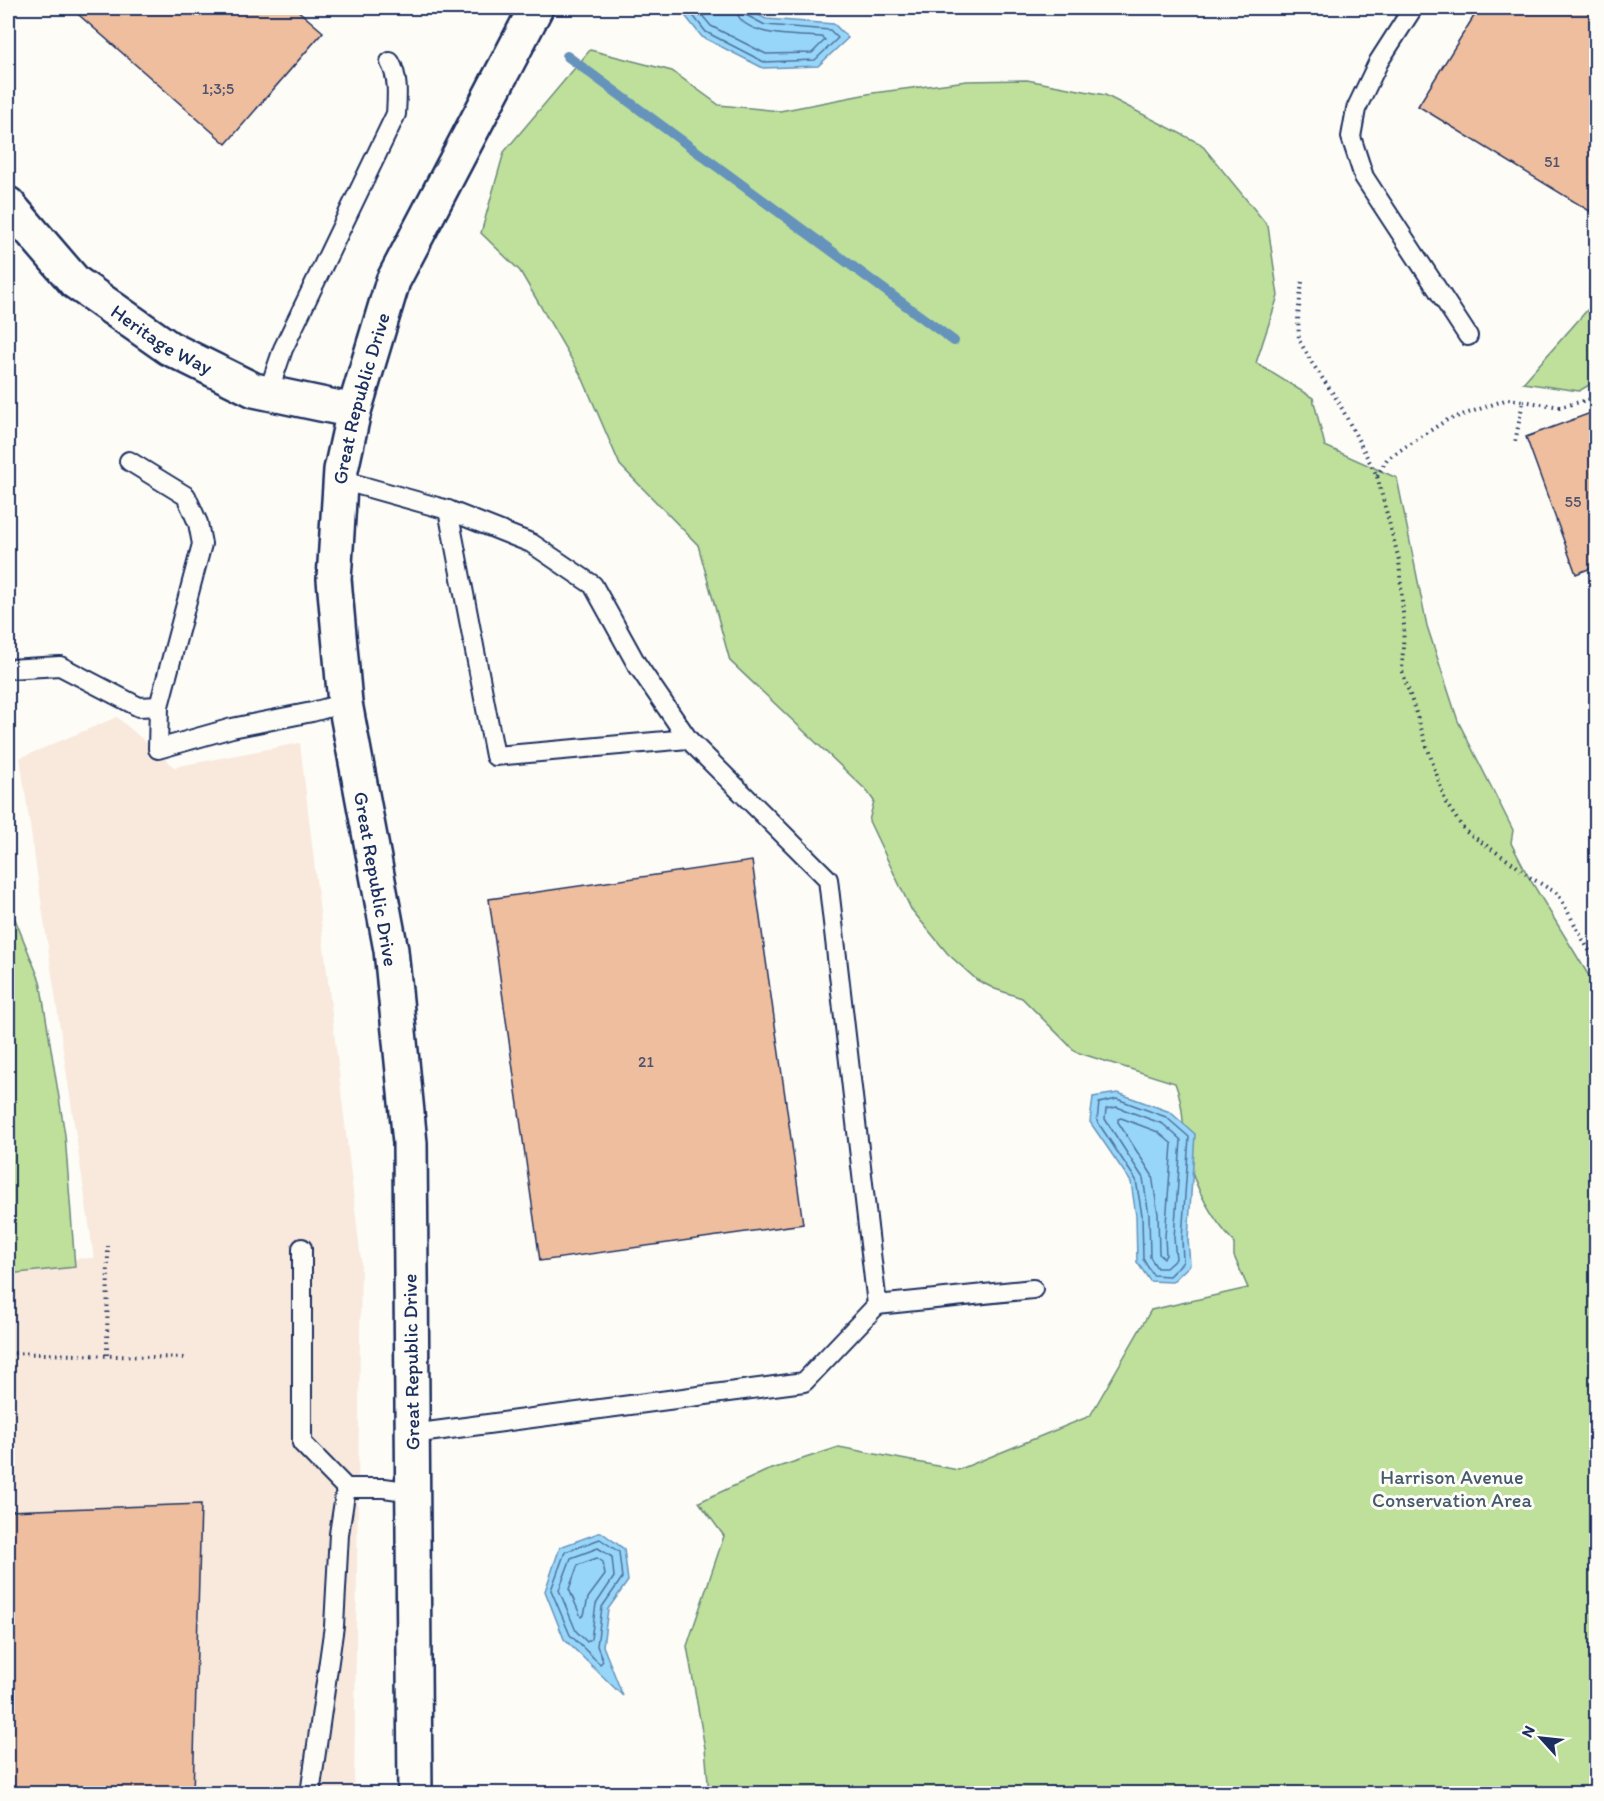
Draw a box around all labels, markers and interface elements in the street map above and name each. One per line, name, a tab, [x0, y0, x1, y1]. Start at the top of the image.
house number: 1;3;5	[202, 79, 234, 98]
house number: 51	[1544, 152, 1560, 171]
street label: Heritage Way	[106, 299, 217, 380]
street label: Great Republic Drive	[328, 310, 395, 485]
house number: 55	[1565, 492, 1581, 511]
street label: Great Republic Drive	[349, 790, 403, 968]
house number: 21	[638, 1052, 654, 1071]
street label: Great Republic Drive	[397, 1273, 425, 1451]
park label: Harrison Avenue Conservation Area	[1372, 1465, 1532, 1512]
north arrow	[1511, 1708, 1571, 1768]
text: N	[1517, 1722, 1539, 1741]

